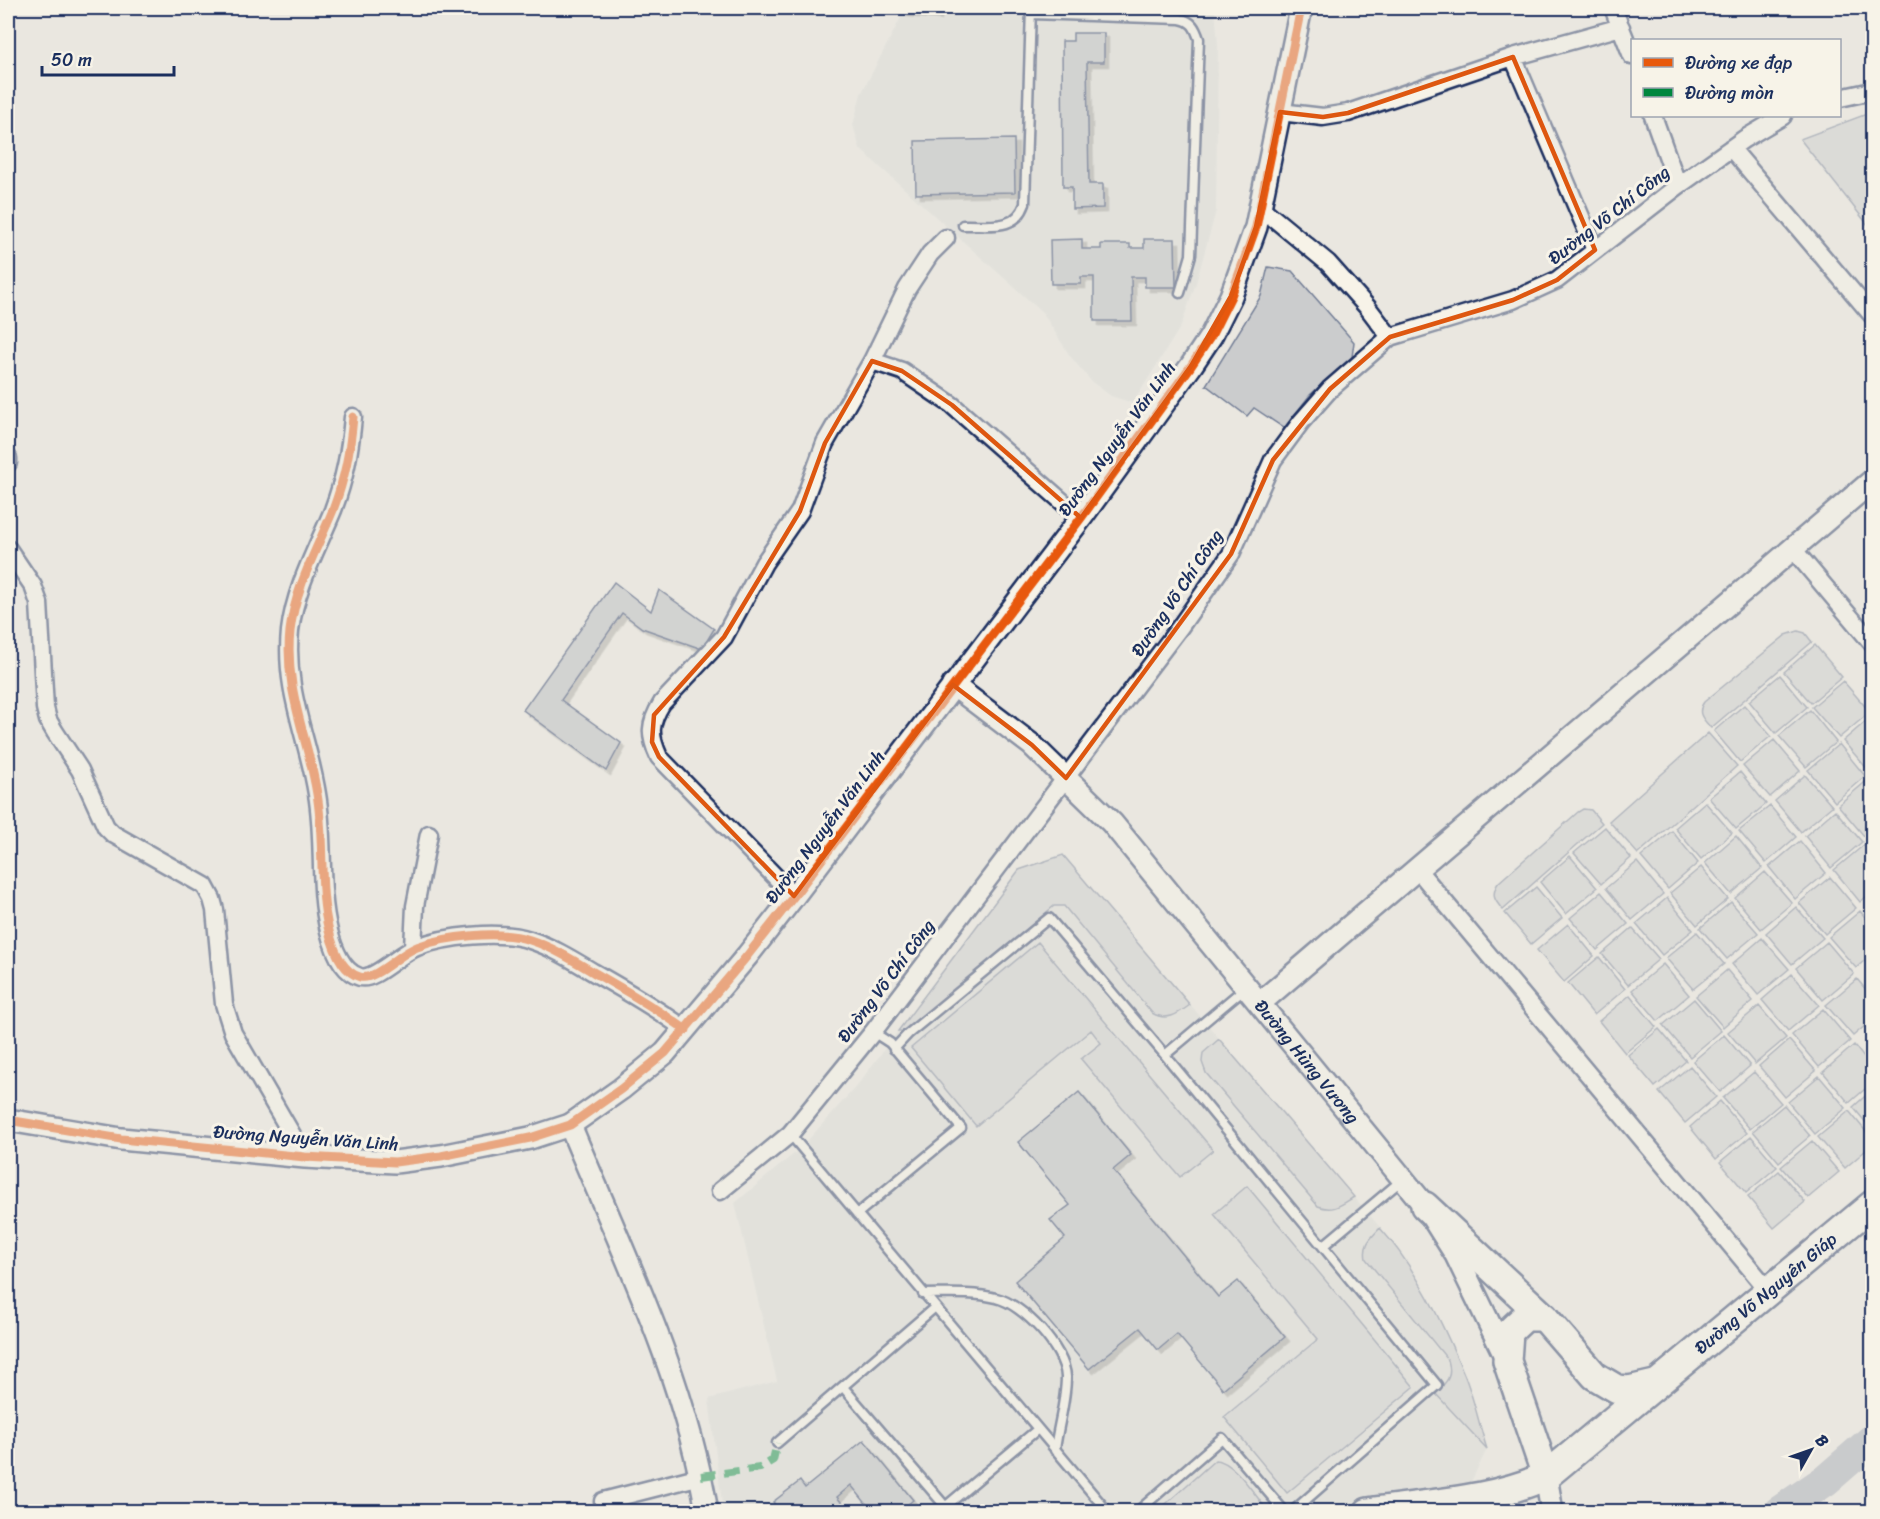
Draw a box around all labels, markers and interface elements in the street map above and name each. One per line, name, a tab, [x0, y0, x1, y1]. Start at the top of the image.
scale bar	[42, 39, 174, 77]
legend	[1631, 39, 1841, 117]
text: 50 m	[51, 44, 92, 76]
text: Đường xe đạp	[1685, 47, 1793, 79]
text: Đường mòn	[1685, 77, 1774, 109]
street label: Đường Võ Chí Công	[1541, 157, 1677, 273]
street label: Đường Nguyễn Văn Linh	[1050, 355, 1184, 523]
street label: Đường Võ Chí Công	[1122, 523, 1232, 663]
street label: Đường Nguyễn Văn Linh	[756, 743, 894, 911]
street label: Đường Võ Chí Công	[829, 912, 943, 1050]
street label: Đường Hùng Vương	[1246, 992, 1368, 1131]
street label: Đường Nguyễn Văn Linh	[212, 1116, 400, 1160]
street label: Đường Võ Nguyên Giáp	[1687, 1224, 1845, 1363]
north arrow	[1781, 1420, 1841, 1480]
text: B	[1808, 1427, 1837, 1455]

